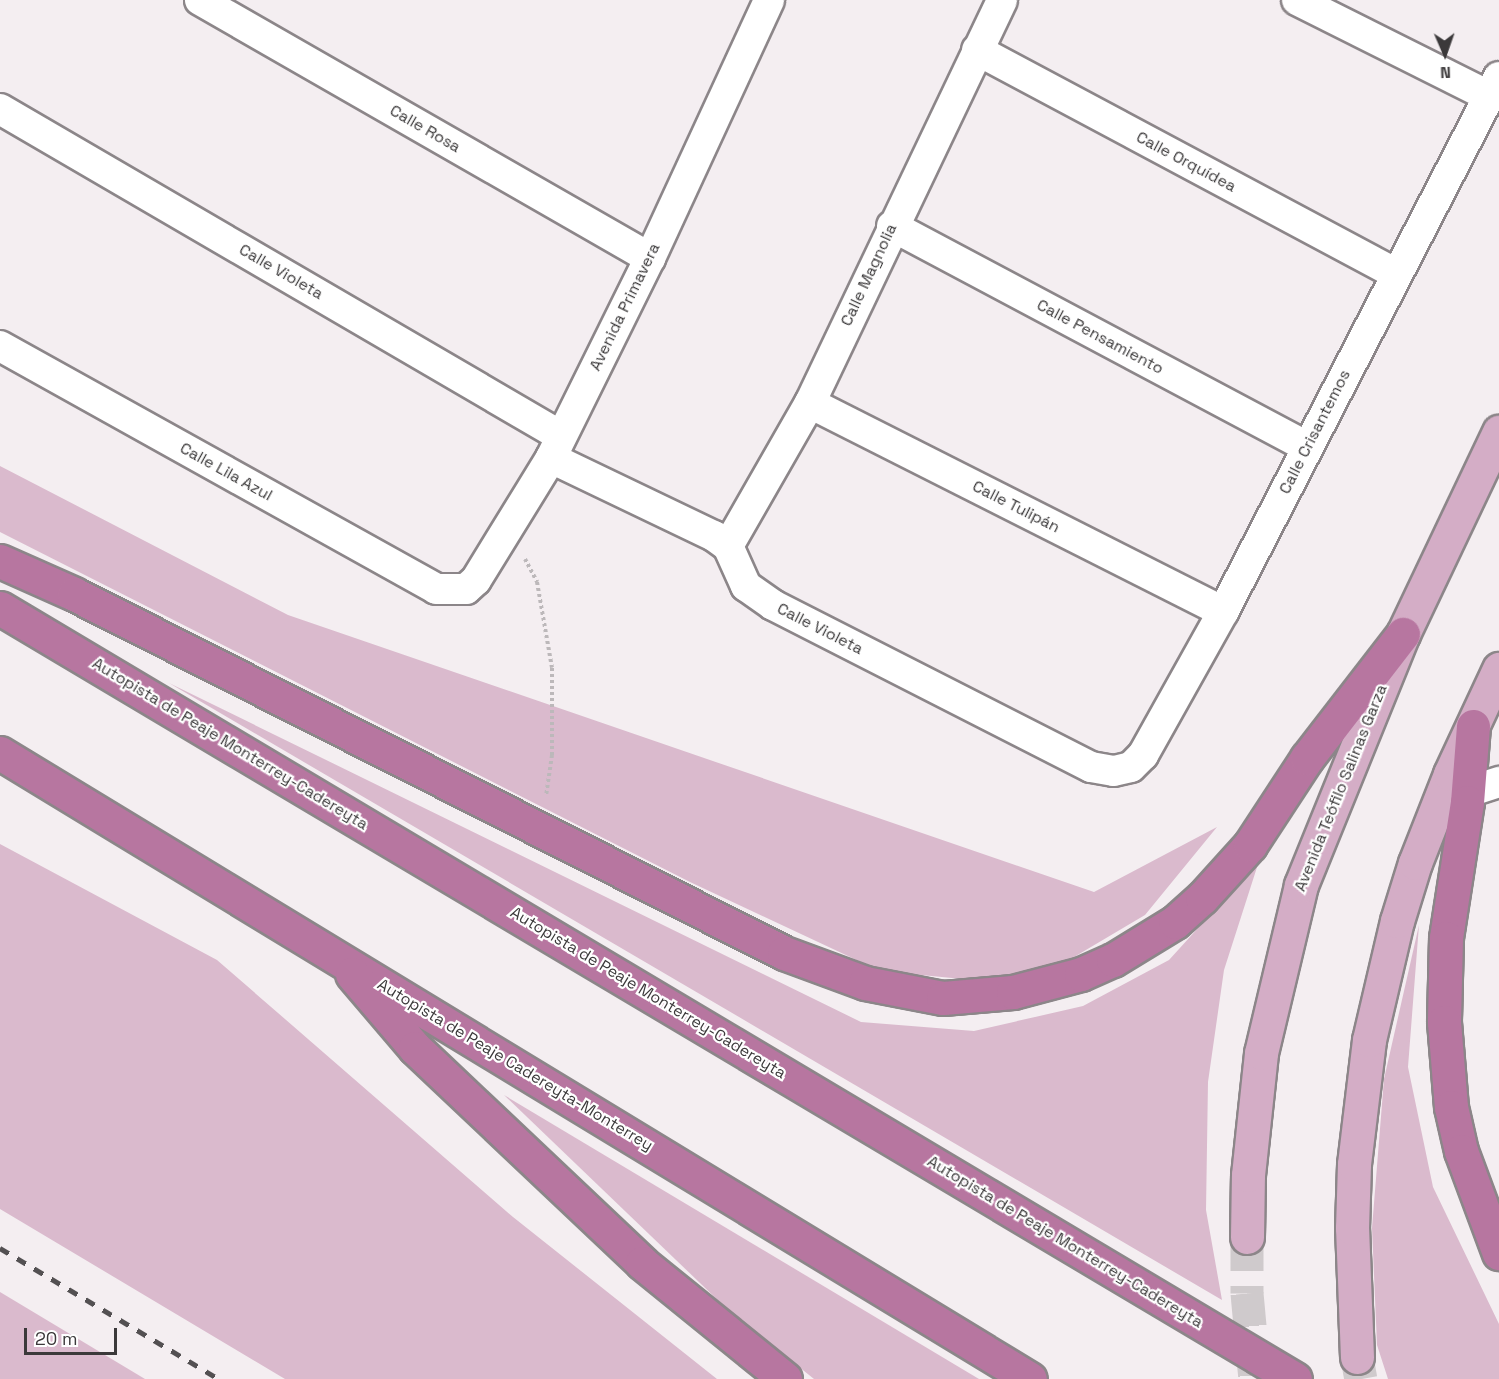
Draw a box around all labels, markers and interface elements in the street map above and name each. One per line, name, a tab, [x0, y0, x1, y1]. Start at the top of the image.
north arrow	[1415, 24, 1475, 84]
text: N	[1440, 62, 1451, 83]
street label: Calle Rosa	[386, 101, 464, 157]
street label: Calle Orquídea	[1133, 128, 1239, 196]
street label: Calle Magnolia	[837, 221, 901, 329]
street label: Calle Violeta	[235, 240, 327, 304]
street label: Avenida Primavera	[586, 240, 664, 374]
street label: Calle Pensamiento	[1033, 295, 1167, 379]
street label: Calle Crisantemos	[1275, 367, 1355, 497]
street label: Calle Lila Azul	[176, 439, 276, 505]
street label: Calle Tulipán	[969, 477, 1063, 537]
street label: Calle Violeta	[774, 599, 866, 659]
street label: Autopista de Peaje Monterrey-Cadereyta	[89, 654, 371, 834]
street label: Avenida Teófilo Salinas Garza	[1291, 682, 1391, 894]
street label: Autopista de Peaje Monterrey-Cadereyta	[507, 903, 789, 1083]
street label: Autopista de Peaje Cadereyta-Monterrey	[374, 975, 656, 1155]
street label: Autopista de Peaje Monterrey-Cadereyta	[924, 1152, 1206, 1332]
scale bar	[27, 1316, 120, 1354]
text: 20 m	[35, 1327, 78, 1350]

